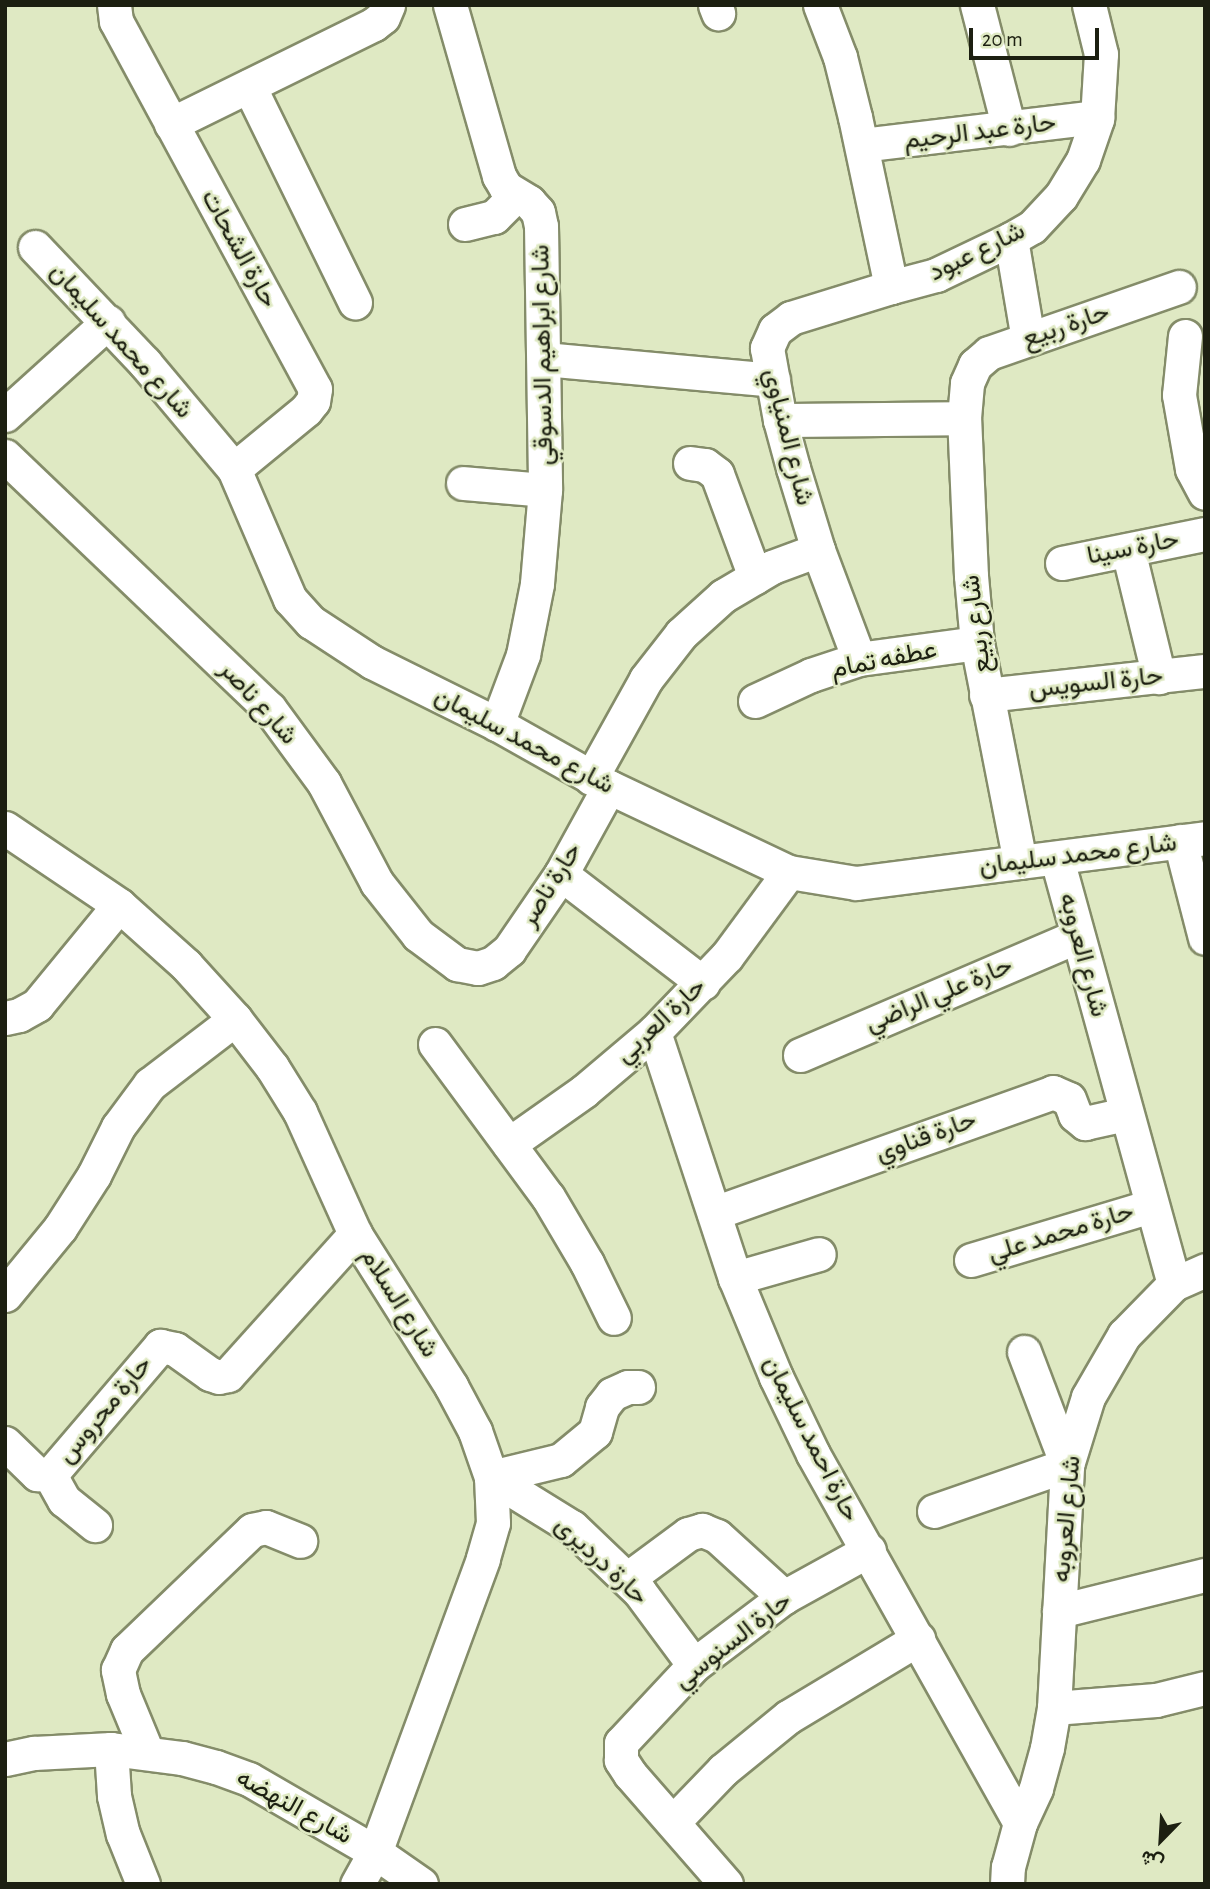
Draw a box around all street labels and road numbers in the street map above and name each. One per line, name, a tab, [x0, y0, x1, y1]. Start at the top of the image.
street label: حارة عبد الرحيم	[902, 107, 1058, 157]
street label: حارة الشحات	[194, 184, 284, 314]
street label: شارع عبود	[924, 215, 1030, 289]
street label: شارع ابراهيم الدسوقي	[525, 244, 561, 466]
street label: شارع محمد سليمان	[43, 257, 199, 425]
street label: حارة ربيع	[1018, 297, 1114, 355]
street label: شارع المنياوي	[756, 365, 820, 509]
street label: حارة سينا	[1084, 524, 1182, 572]
street label: شارع ربيع	[955, 573, 999, 675]
street label: عطفه تمام	[829, 634, 939, 686]
street label: شارع ناصر	[212, 654, 304, 752]
street label: حارة السويس	[1027, 660, 1165, 706]
street label: شارع محمد سليمان	[429, 681, 619, 801]
street label: شارع محمد سليمان	[977, 827, 1179, 883]
street label: حارة ناصر	[513, 837, 589, 933]
street label: شارع العروبه	[1051, 889, 1115, 1021]
street label: حارة علي الراضي	[861, 950, 1017, 1040]
street label: حارة العربي	[609, 971, 713, 1071]
street label: حارة قناوي	[871, 1104, 981, 1170]
street label: حارة محمد علي	[984, 1196, 1138, 1270]
street label: شارع السلام	[353, 1243, 445, 1363]
street label: حارة محروس	[51, 1350, 159, 1470]
street label: حارة احمد سليمان	[756, 1351, 866, 1527]
street label: شارع العروبه	[1046, 1454, 1088, 1584]
street label: حارة درديرى	[548, 1510, 654, 1612]
street label: حارة السنوسي	[668, 1585, 798, 1697]
street label: شارع النهضه	[231, 1762, 357, 1852]

